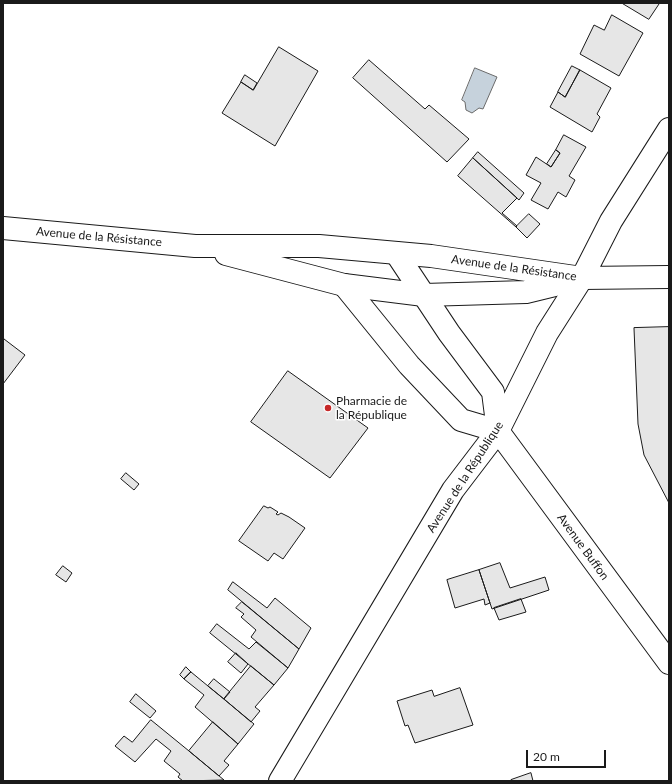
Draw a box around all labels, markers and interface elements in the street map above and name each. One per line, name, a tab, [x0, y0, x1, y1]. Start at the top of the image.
street label: Avenue de la Résistance	[35, 224, 163, 250]
street label: Avenue de la Résistance	[450, 252, 578, 284]
place label: Pharmacie de la République	[336, 394, 407, 422]
marker: Pharmacie de la République	[323, 403, 333, 413]
street label: Avenue de la République	[424, 419, 506, 535]
street label: Avenue Buffon	[554, 511, 612, 583]
scale bar	[528, 742, 608, 768]
text: 20 m	[533, 749, 560, 764]

